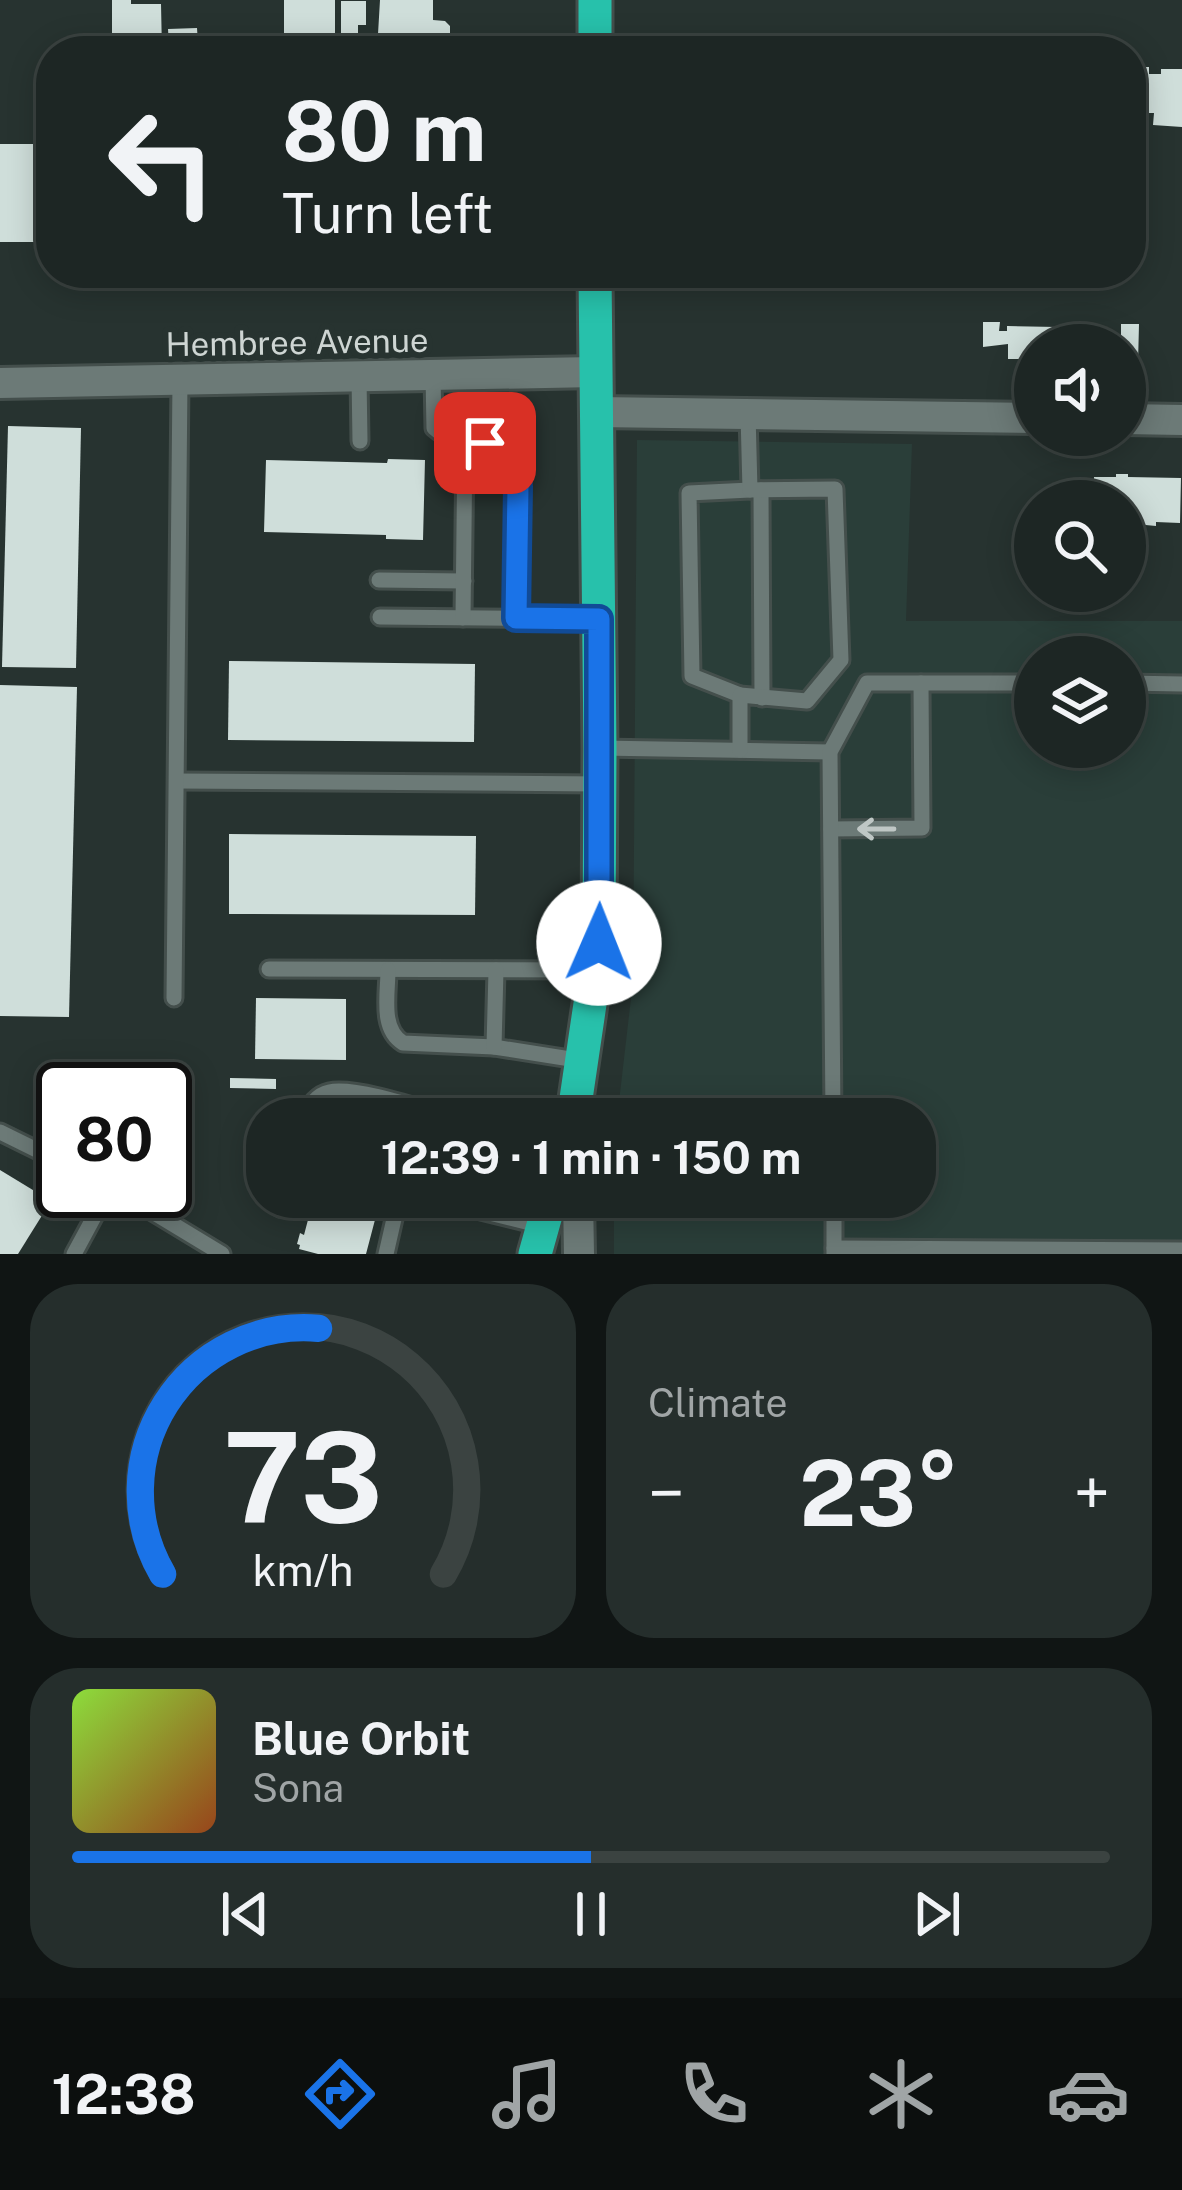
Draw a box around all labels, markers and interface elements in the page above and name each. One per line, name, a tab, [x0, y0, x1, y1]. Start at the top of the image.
text: 80 m	[282, 81, 486, 180]
icon: left	[84, 84, 240, 240]
text: Turn left	[282, 182, 493, 245]
street label: Hembree Avenue	[165, 321, 429, 363]
map controls	[1014, 324, 1146, 768]
button: sound	[1014, 324, 1146, 456]
pin	[434, 392, 536, 494]
icon: arrive	[452, 410, 518, 476]
button: search	[1014, 480, 1146, 612]
button: layers	[1014, 636, 1146, 768]
one-way arrow	[857, 817, 896, 840]
position arrow	[536, 880, 662, 1006]
speed limit sign: 80	[36, 1062, 192, 1218]
text: 12:39 · 1 min · 150 m	[381, 1131, 801, 1184]
text: Climate	[648, 1380, 788, 1426]
text: 73	[223, 1404, 383, 1551]
text: 23°	[799, 1440, 959, 1546]
text: −	[648, 1454, 685, 1532]
text: +	[1073, 1454, 1110, 1532]
text: km/h	[253, 1545, 353, 1596]
text: Blue Orbit	[252, 1712, 470, 1765]
text: Sona	[252, 1765, 344, 1811]
icon: previous	[212, 1881, 278, 1947]
icon: pause	[558, 1881, 624, 1947]
icon: next	[904, 1881, 970, 1947]
icon: directions	[298, 2052, 382, 2136]
icon: music	[485, 2052, 569, 2136]
icon: phone	[672, 2052, 756, 2136]
icon: climate	[859, 2052, 943, 2136]
icon: car	[1046, 2052, 1130, 2136]
text: 12:38	[52, 2063, 195, 2126]

